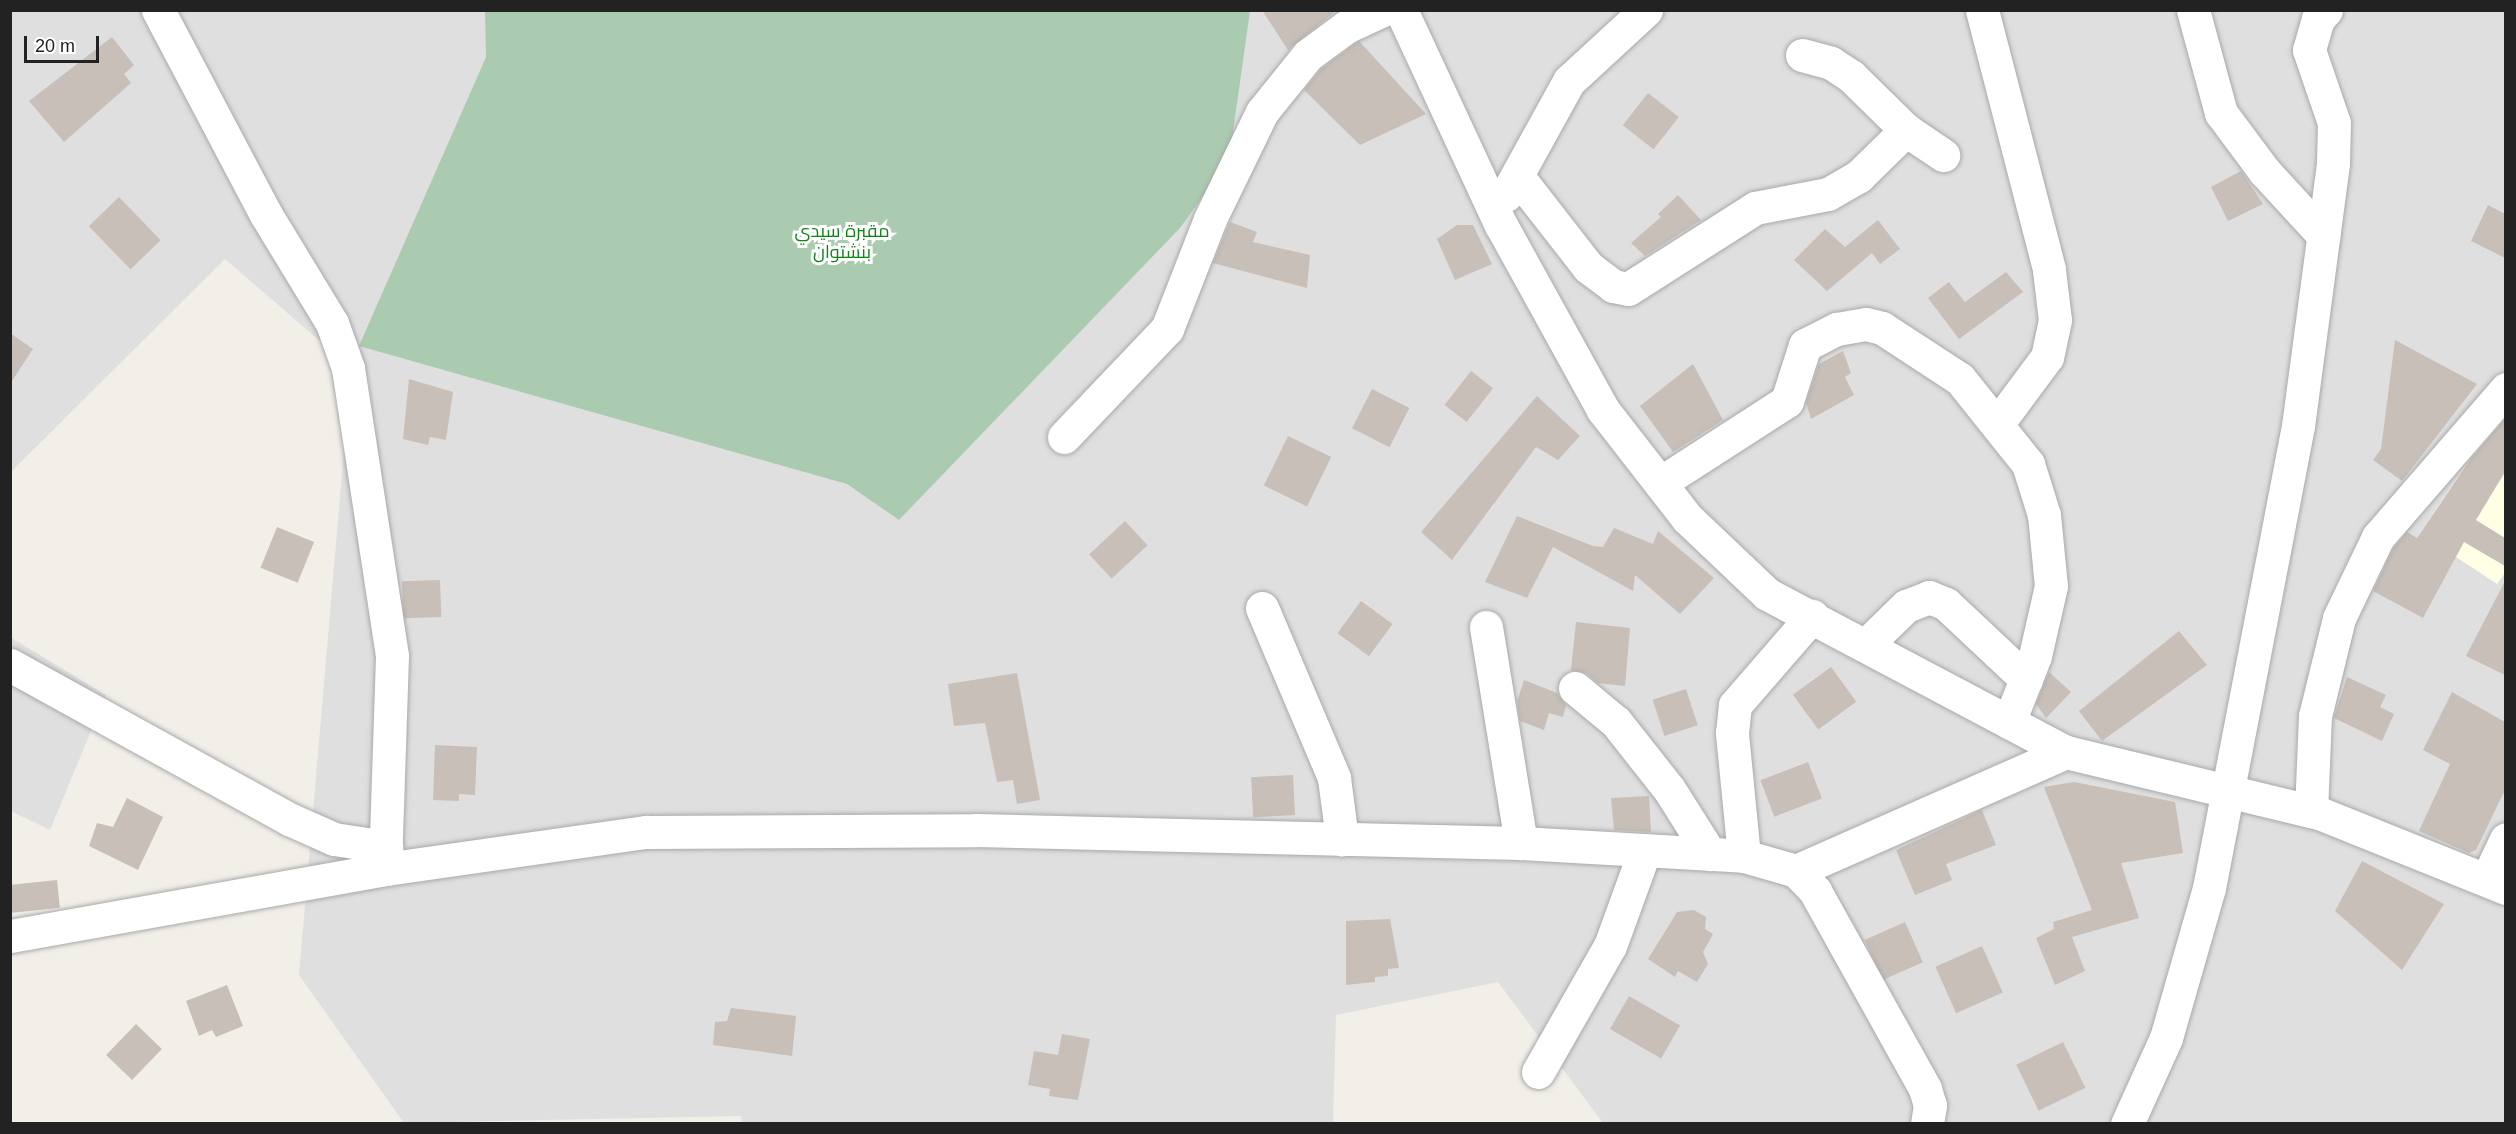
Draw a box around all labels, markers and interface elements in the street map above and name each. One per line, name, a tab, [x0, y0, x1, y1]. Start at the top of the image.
scale bar	[27, 24, 102, 62]
text: 20 m	[35, 36, 75, 56]
park label: مقبرة سيدي بنشتوان	[794, 221, 890, 264]

